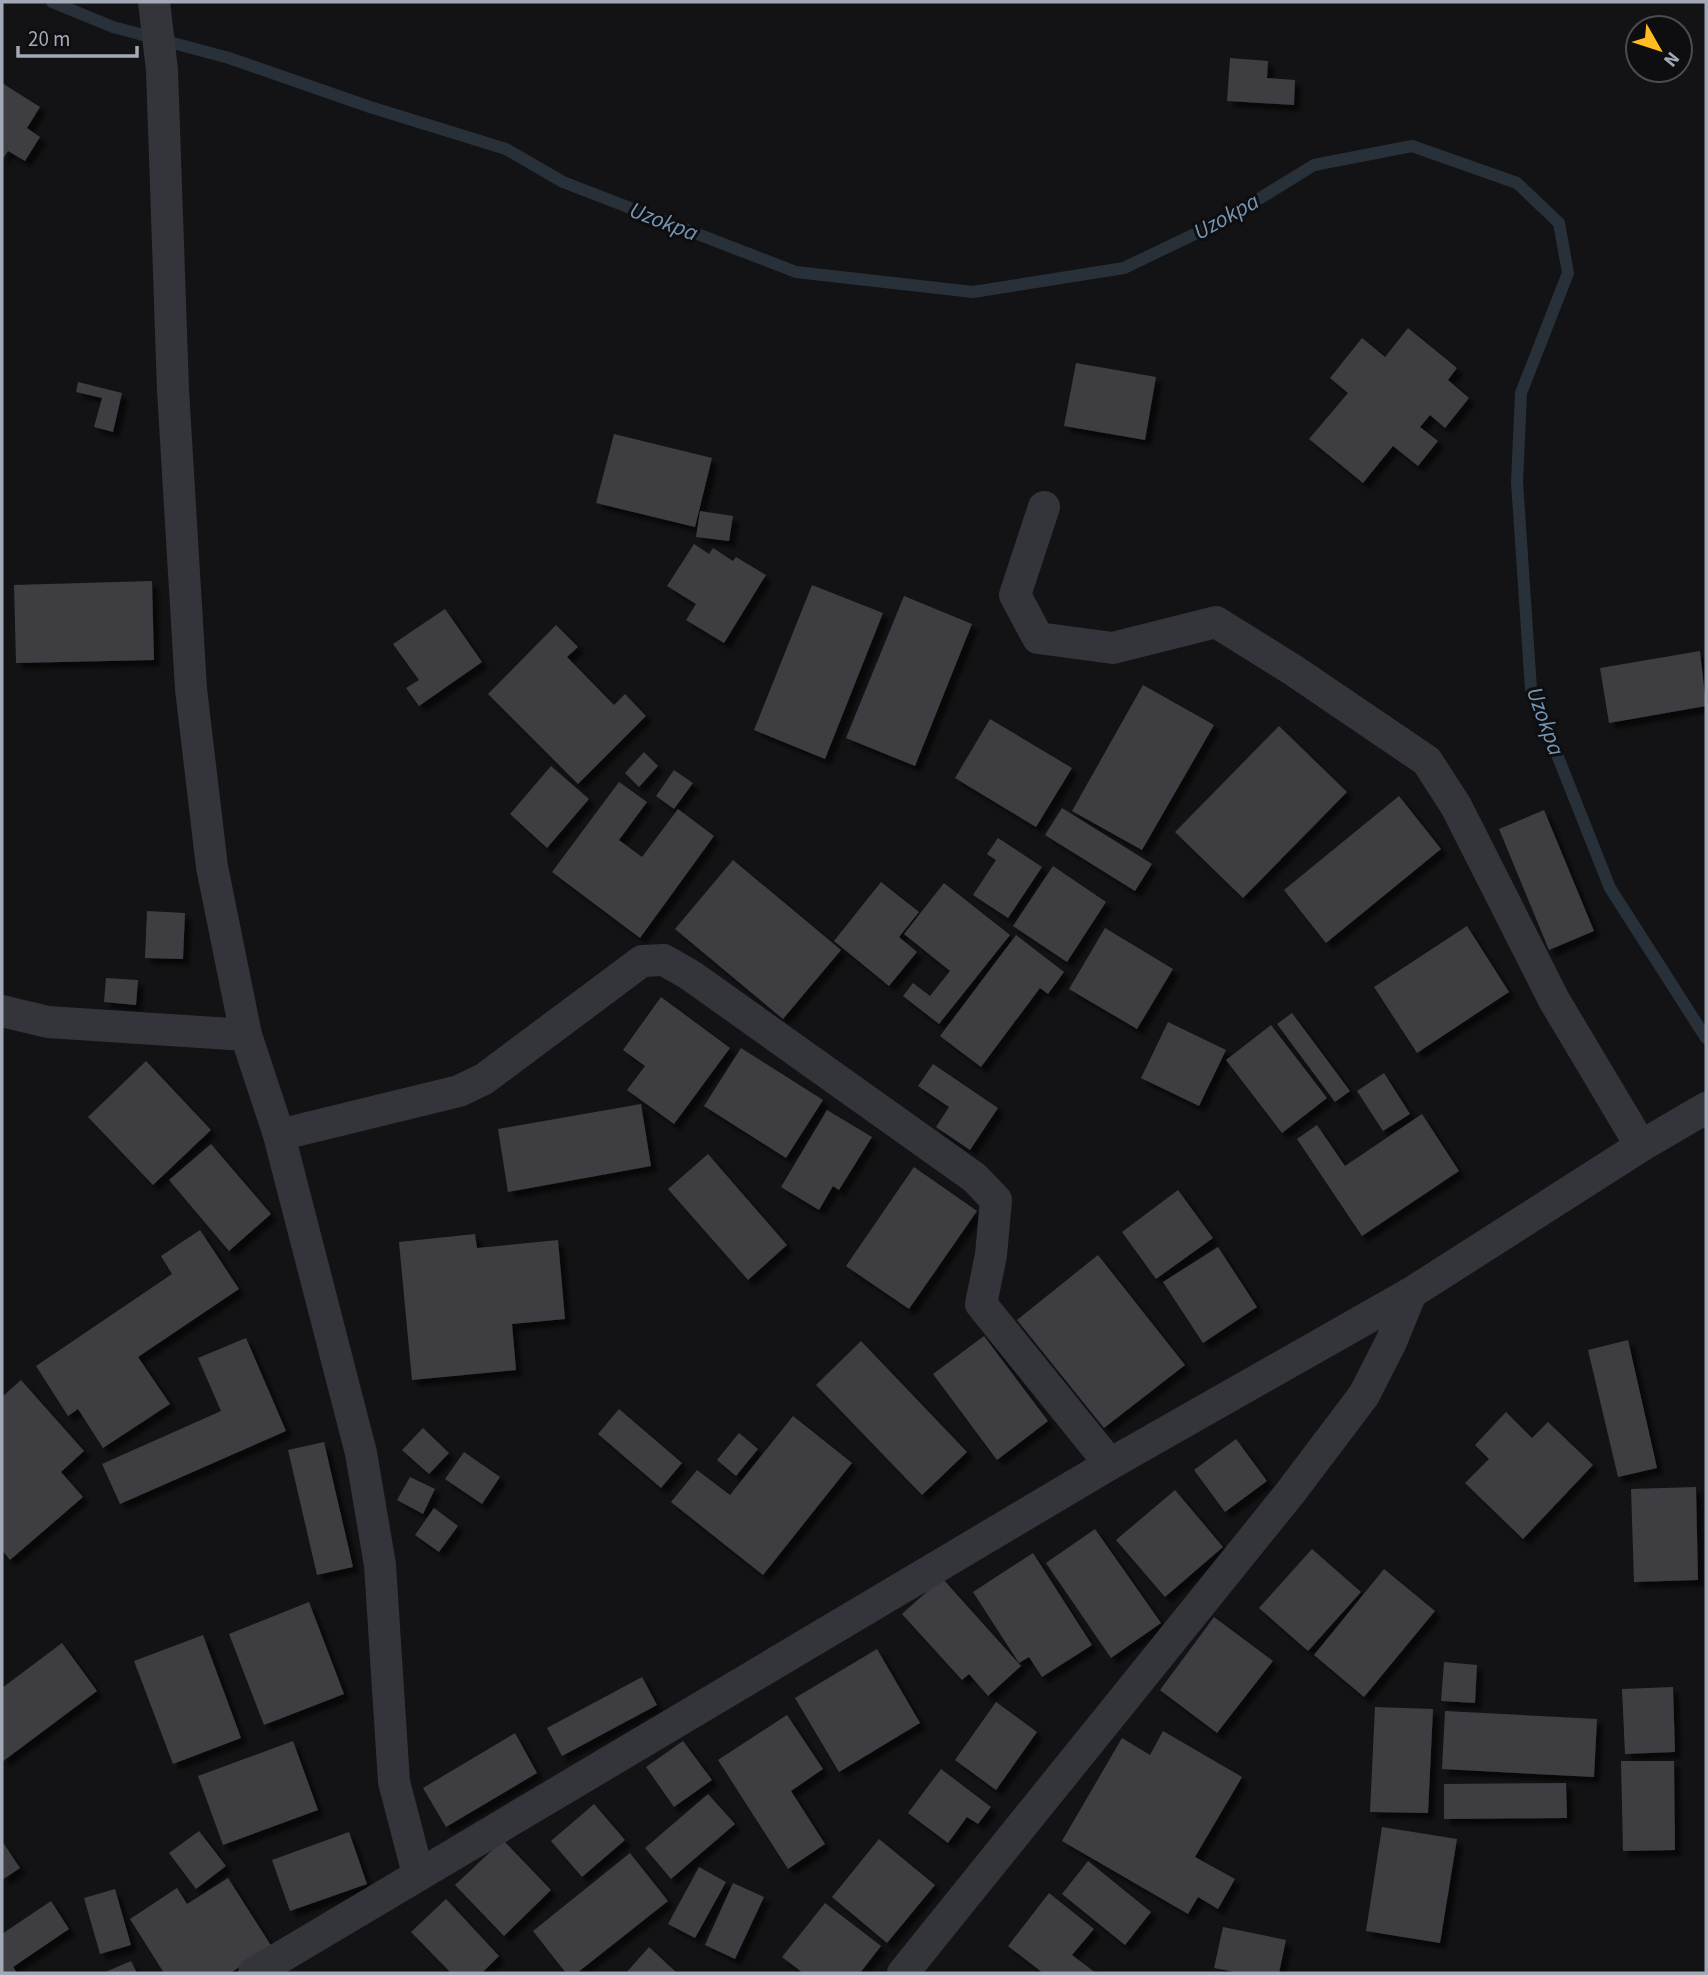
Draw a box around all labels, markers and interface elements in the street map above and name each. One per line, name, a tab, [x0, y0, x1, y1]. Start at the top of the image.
scale bar	[18, 14, 136, 58]
north arrow	[1624, 14, 1694, 84]
text: 20 m	[28, 24, 70, 54]
text: N	[1657, 45, 1686, 72]
water label: Uzokpa	[1187, 185, 1265, 248]
water label: Uzokpa	[625, 193, 703, 250]
water label: Uzokpa	[1518, 682, 1573, 760]

